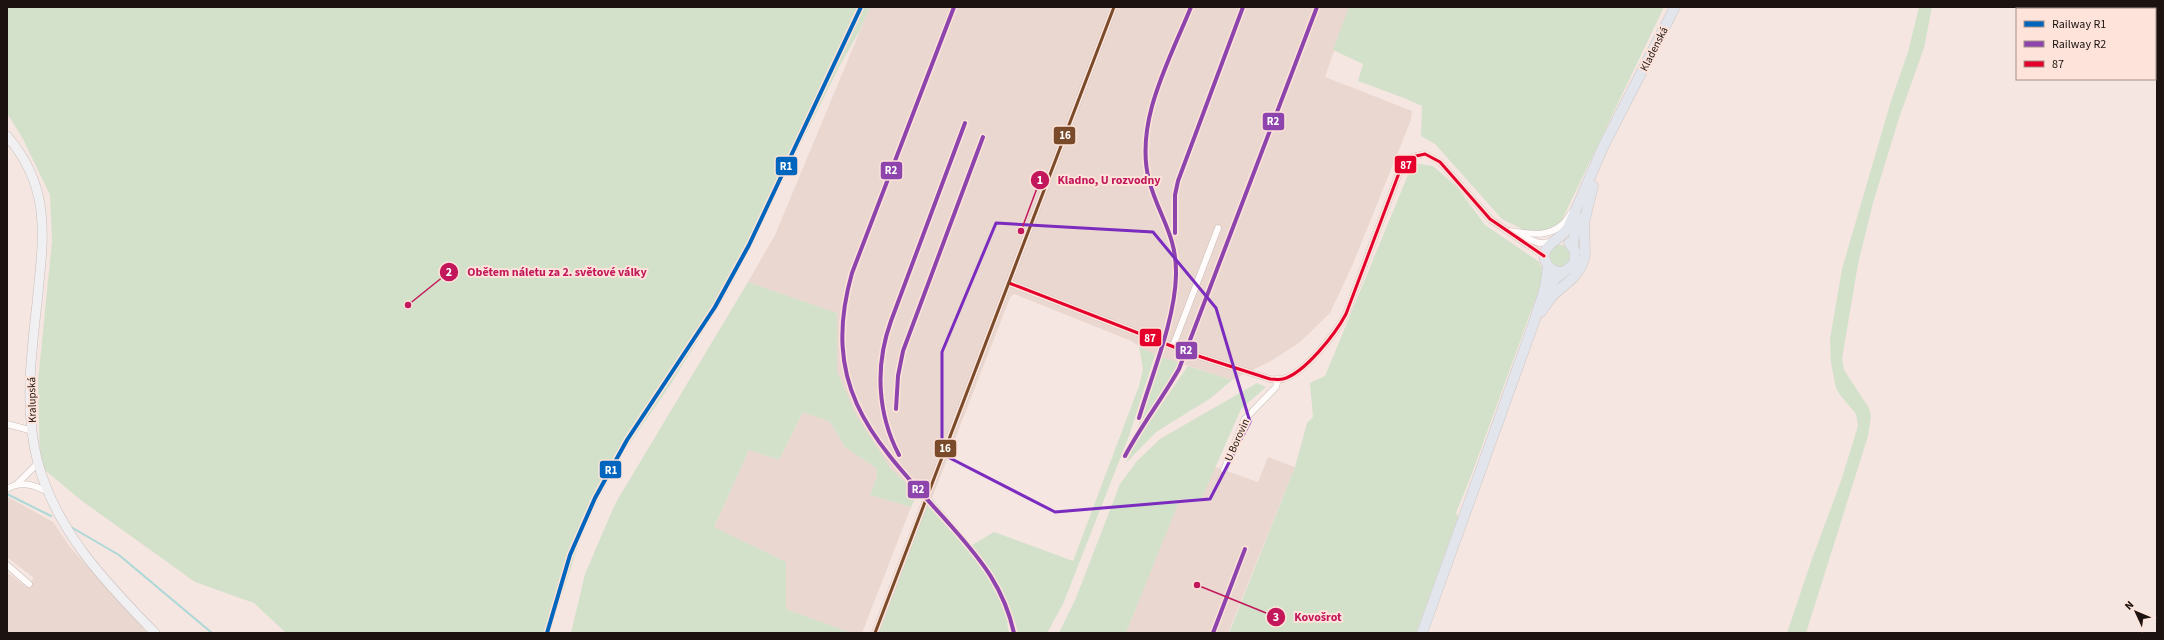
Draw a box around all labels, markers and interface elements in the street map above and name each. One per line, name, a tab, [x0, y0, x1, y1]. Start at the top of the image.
legend	[2016, 8, 2156, 80]
text: Railway R1	[2052, 16, 2106, 33]
street label: Kladenská	[1636, 24, 1672, 74]
text: Railway R2	[2052, 36, 2106, 53]
text: 87	[2052, 56, 2064, 73]
line badge: R2	[1262, 112, 1285, 131]
text: R2	[1267, 114, 1279, 129]
line badge: 16	[1053, 126, 1076, 145]
text: 16	[1059, 128, 1071, 143]
line badge: 87	[1394, 155, 1417, 174]
line badge: R1	[775, 156, 798, 176]
text: 87	[1400, 158, 1412, 173]
text: R1	[780, 159, 792, 174]
line badge: R2	[880, 161, 903, 180]
text: R2	[885, 163, 897, 178]
callout: Kladno, U rozvodny	[1030, 168, 1169, 192]
text: 1	[1037, 172, 1043, 189]
text: Kladno, U rozvodny	[1057, 172, 1161, 189]
callout: Obětem náletu za 2. světové války	[439, 260, 655, 284]
text: 2	[446, 264, 452, 281]
text: Obětem náletu za 2. světové války	[467, 264, 647, 281]
line badge: 87	[1139, 328, 1162, 347]
text: 87	[1144, 331, 1156, 346]
line badge: R2	[1175, 341, 1198, 360]
text: R2	[1180, 343, 1192, 358]
street label: Kralupská	[24, 377, 40, 423]
street label: U Borovin	[1221, 416, 1253, 464]
line badge: 16	[934, 439, 957, 458]
text: 16	[939, 441, 951, 456]
line badge: R1	[599, 460, 622, 479]
text: R1	[605, 463, 617, 478]
line badge: R2	[907, 480, 930, 499]
text: R2	[912, 482, 924, 497]
north arrow	[2116, 592, 2156, 632]
text: N	[2121, 598, 2137, 613]
callout: Kovošrot	[1266, 605, 1350, 629]
text: 3	[1273, 609, 1279, 626]
text: Kovošrot	[1294, 609, 1342, 626]

